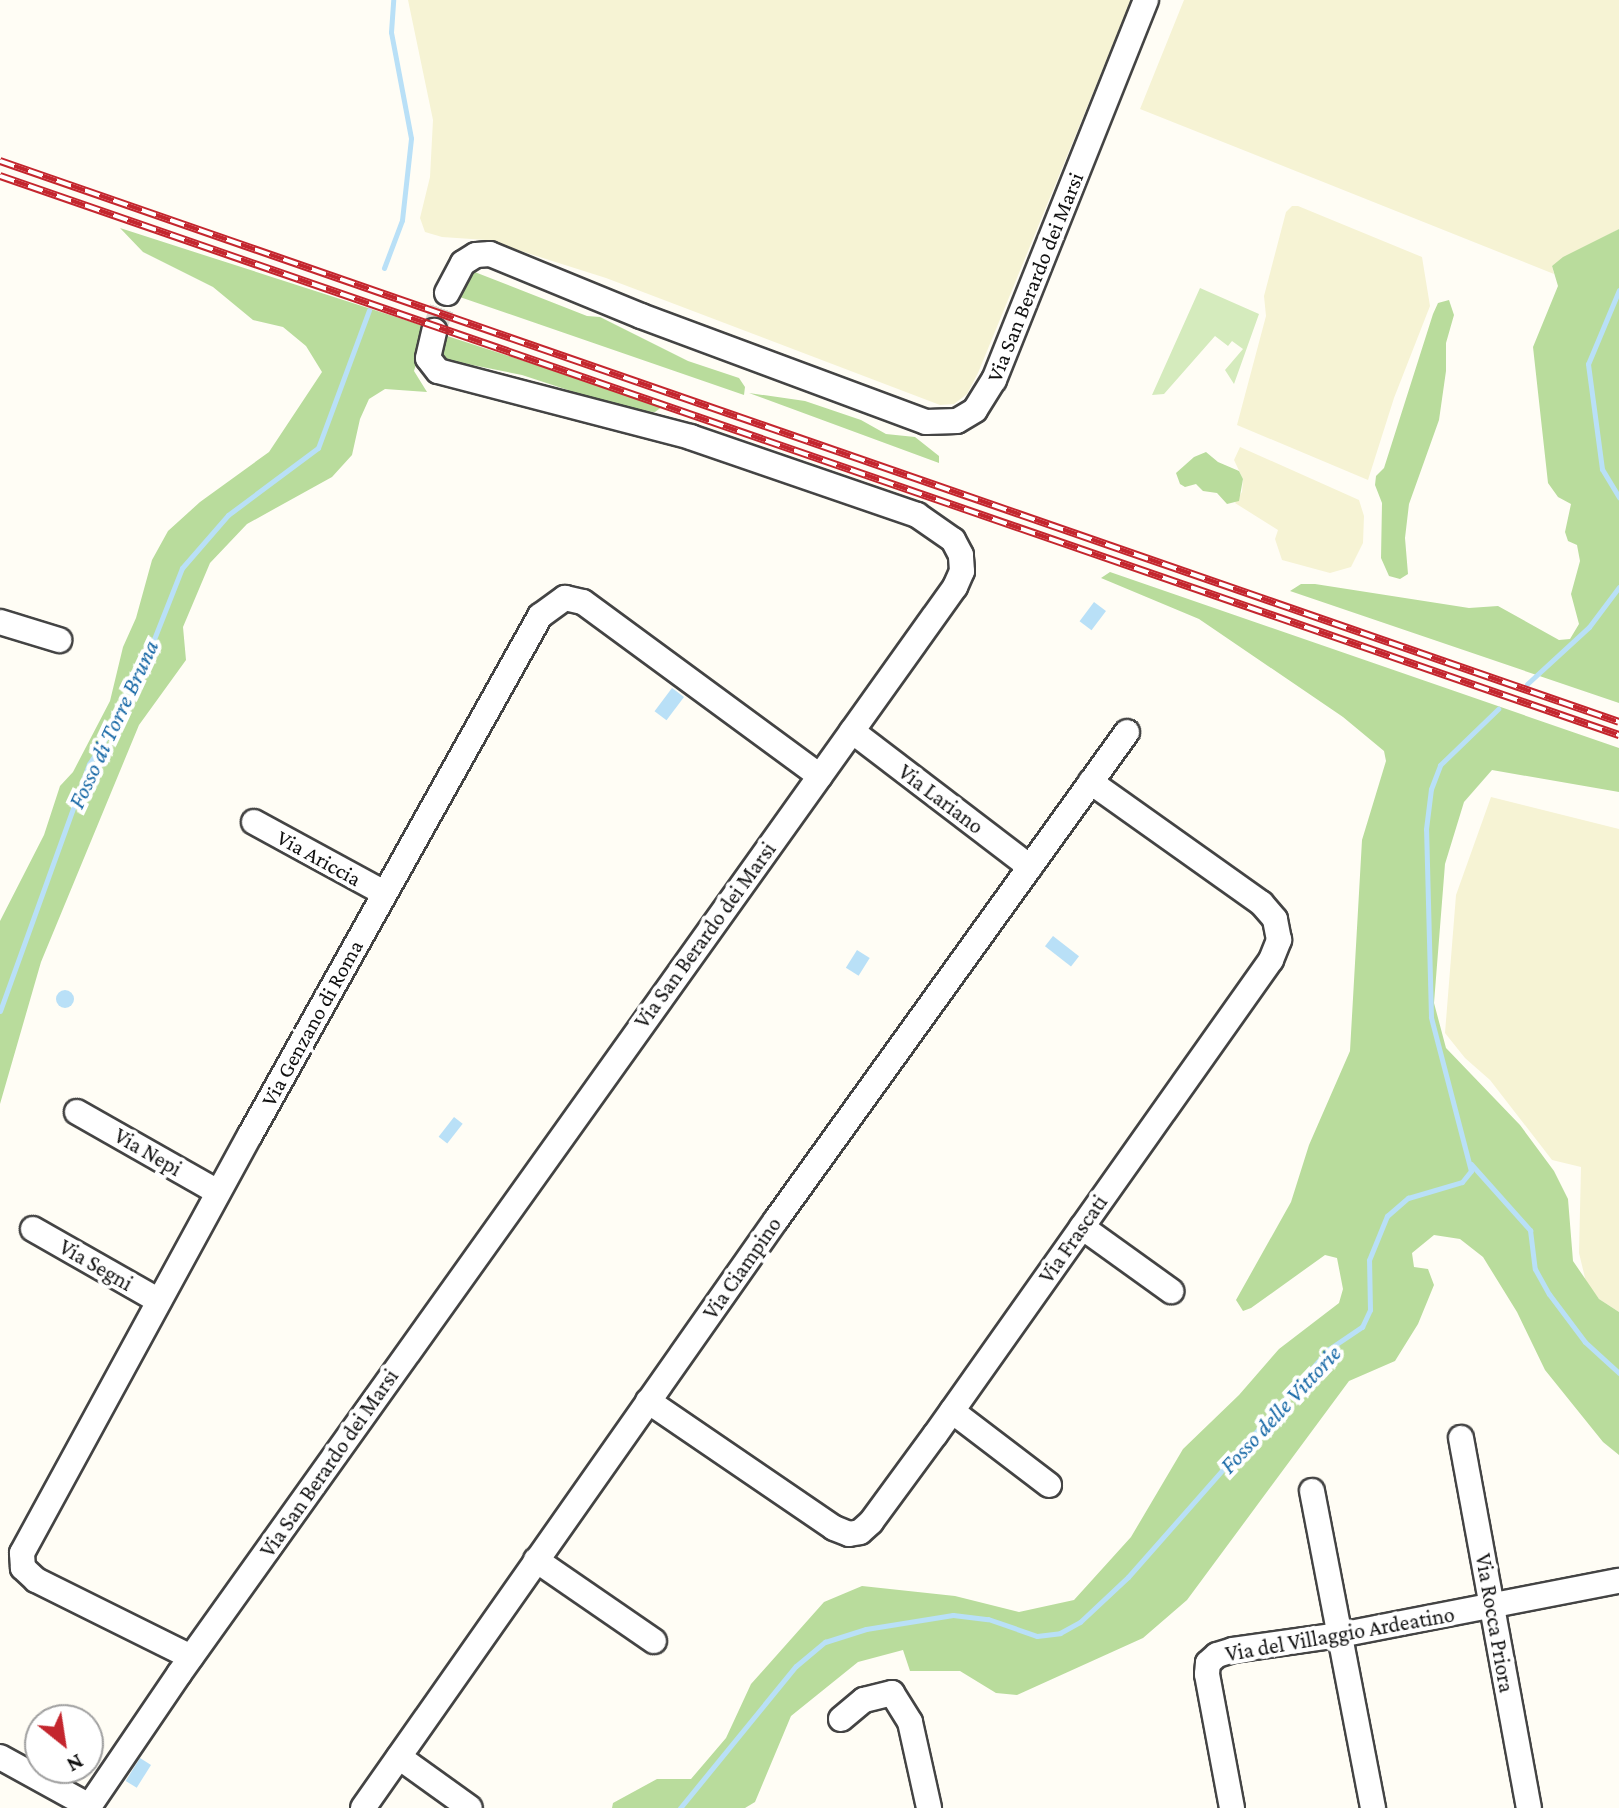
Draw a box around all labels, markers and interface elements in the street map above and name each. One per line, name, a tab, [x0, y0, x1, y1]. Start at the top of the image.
street label: Via San Berardo dei Marsi	[981, 168, 1089, 386]
water label: Fosso di Torre Bruna	[61, 635, 165, 813]
street label: Via Lariano	[893, 758, 989, 840]
street label: Via Ariccia	[272, 824, 366, 892]
street label: Via San Berardo dei Marsi	[629, 837, 781, 1033]
street label: Via Genzano di Roma	[255, 935, 369, 1111]
street label: Via Nepi	[110, 1122, 186, 1182]
street label: Via Frascati	[1033, 1190, 1113, 1288]
street label: Via Ciampino	[697, 1212, 787, 1324]
street label: Via Segni	[55, 1233, 137, 1297]
water label: Fosso delle Vittorie	[1213, 1339, 1347, 1479]
street label: Via San Berardo dei Marsi	[254, 1364, 404, 1562]
street label: Via Rocca Priora	[1470, 1551, 1520, 1695]
street label: Via del Villaggio Ardeatino	[1223, 1601, 1457, 1667]
north arrow	[24, 1704, 104, 1784]
text: N	[63, 1749, 88, 1778]

